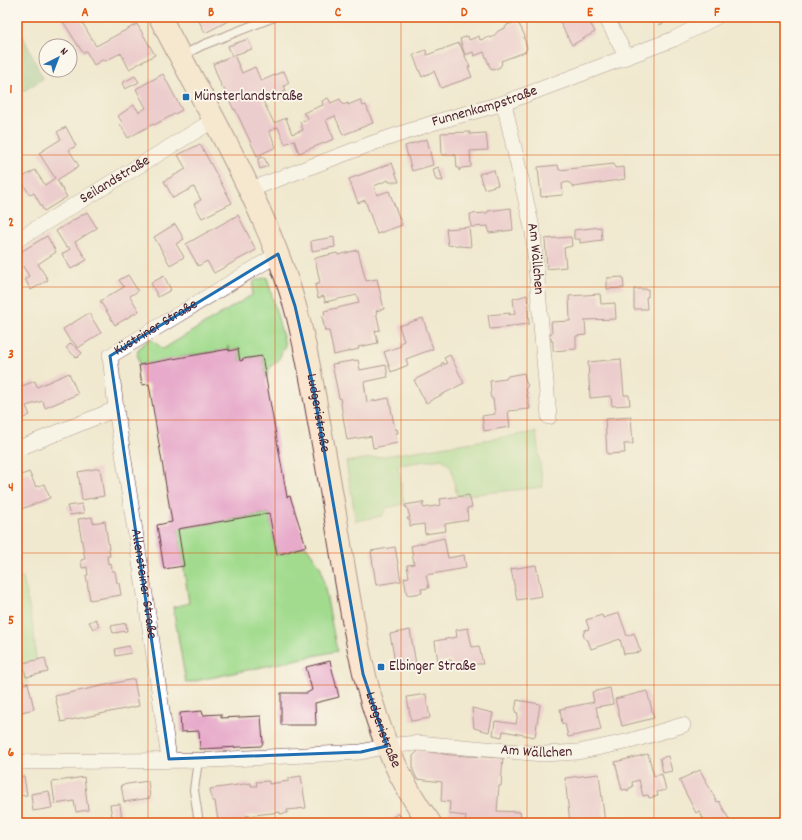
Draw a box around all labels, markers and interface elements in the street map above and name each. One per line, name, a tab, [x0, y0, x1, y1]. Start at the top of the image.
text: A	[81, 4, 89, 23]
text: B	[208, 4, 214, 23]
text: C	[335, 4, 342, 23]
text: D	[461, 4, 468, 23]
text: E	[587, 4, 594, 23]
text: F	[714, 4, 720, 23]
north arrow	[38, 38, 78, 78]
text: N	[56, 44, 71, 60]
street label: Funnenkampstraße	[429, 80, 541, 134]
text: 1	[10, 81, 13, 100]
place label: Münsterlandstraße	[194, 86, 303, 108]
marker: Münsterlandstraße	[181, 92, 191, 102]
street label: Seilandstraße	[76, 150, 155, 210]
text: 2	[8, 214, 14, 233]
street label: Am Wällchen	[520, 221, 549, 295]
street label: Küstriner Straße	[110, 294, 203, 362]
text: 3	[8, 346, 14, 365]
street label: Ludgeristraße	[300, 372, 335, 455]
text: 4	[8, 479, 14, 498]
street label: Allensteiner Straße	[124, 527, 162, 641]
text: 5	[8, 612, 14, 631]
place label: Elbinger Straße	[389, 656, 477, 678]
marker: Elbinger Straße	[376, 662, 386, 672]
street label: Ludgeristraße	[359, 690, 406, 772]
street label: Am Wällchen	[500, 739, 573, 765]
text: 6	[8, 744, 15, 763]

